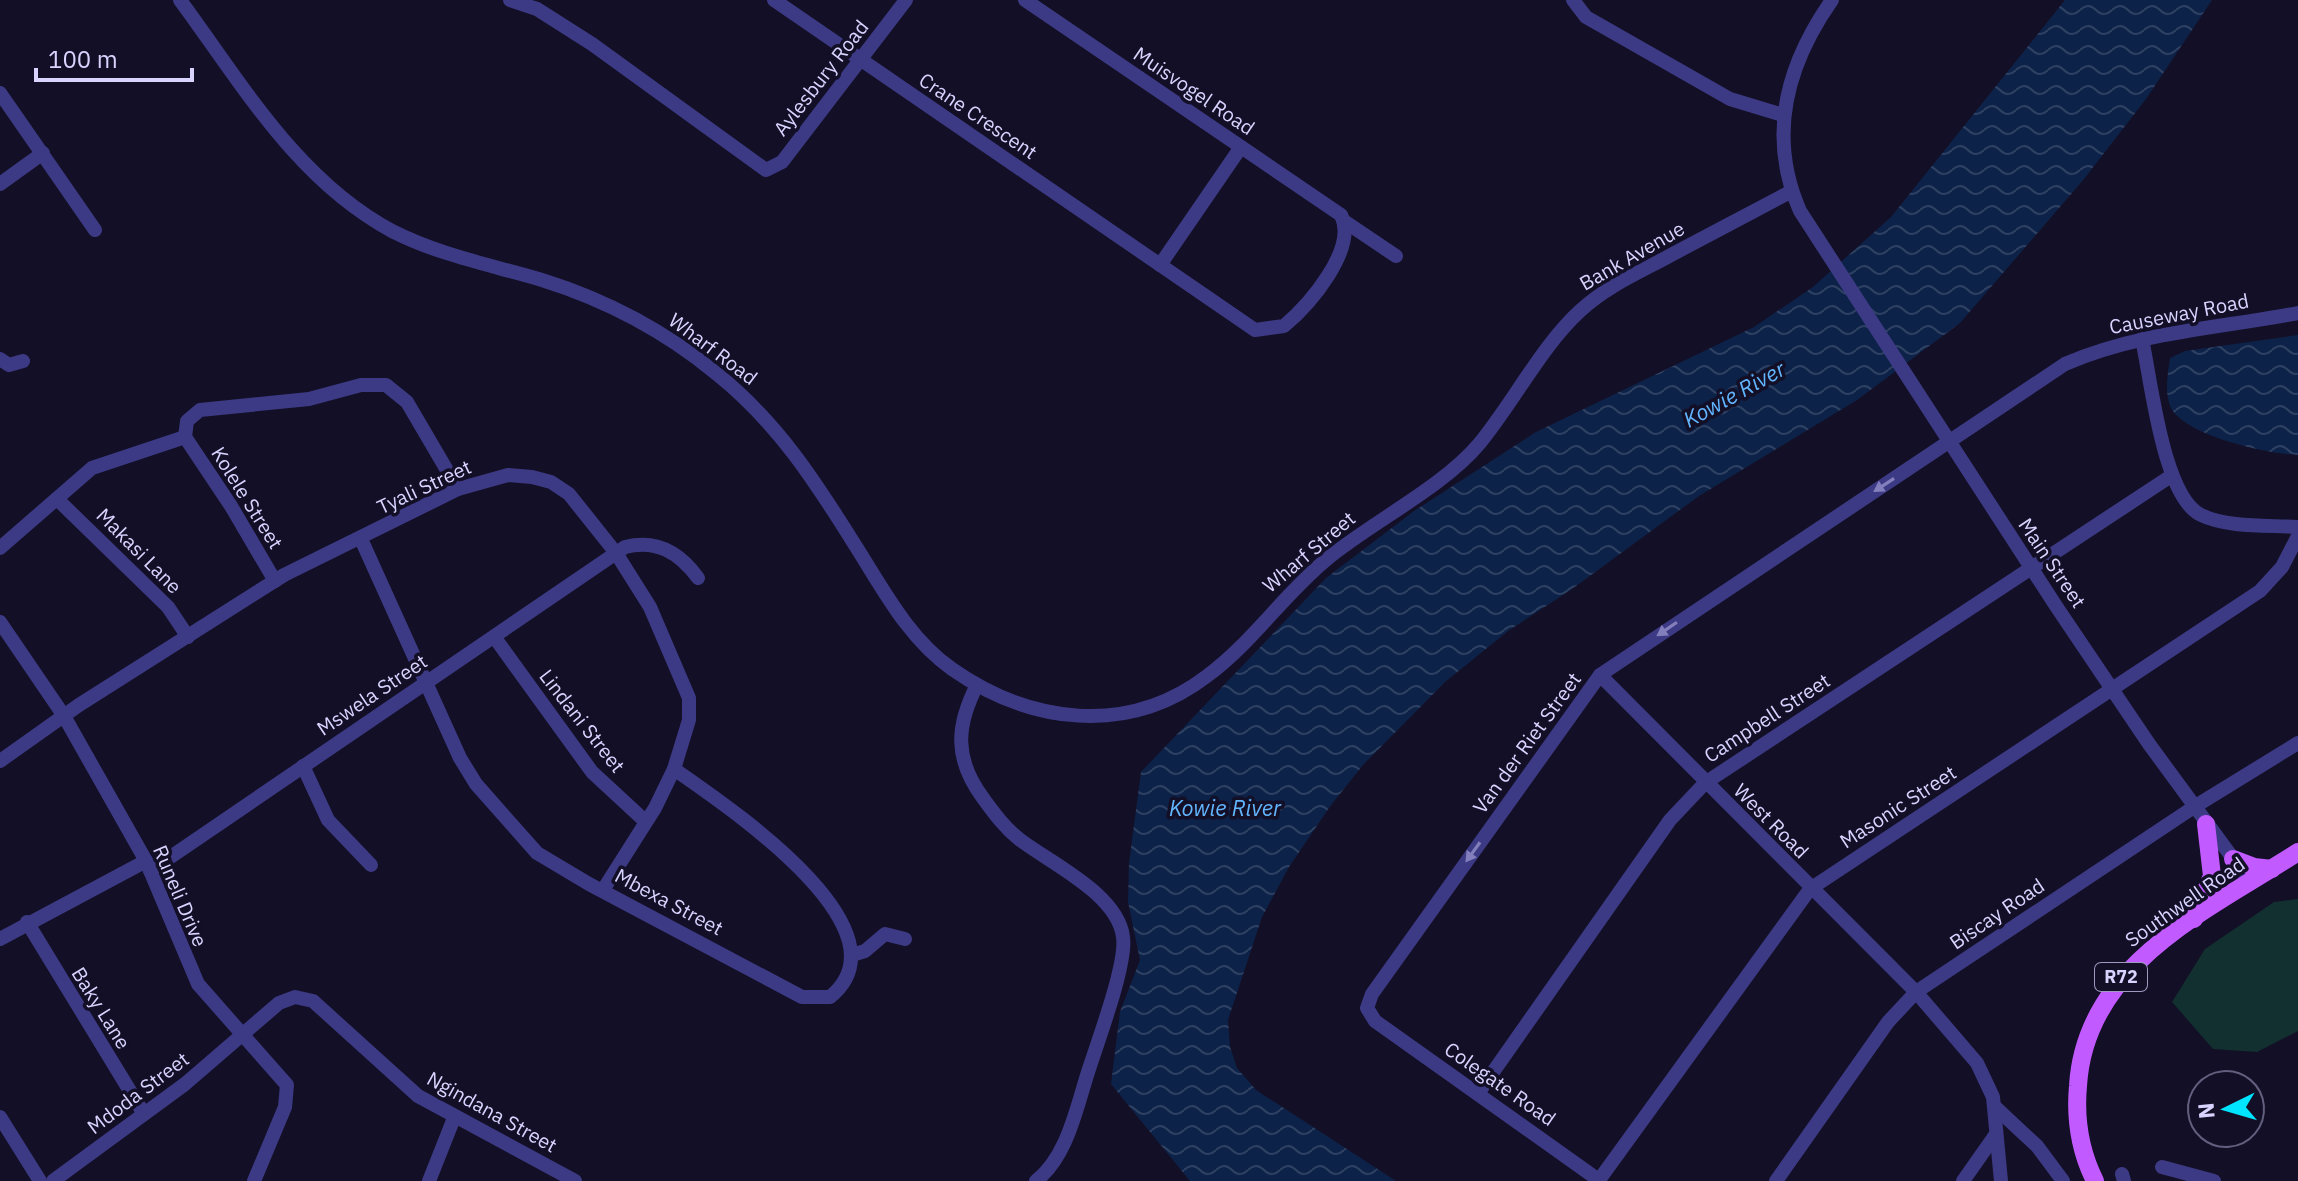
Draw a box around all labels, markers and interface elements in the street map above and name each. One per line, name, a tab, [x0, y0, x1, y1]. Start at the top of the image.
street label: Aylesbury Road	[767, 14, 874, 141]
scale bar	[36, 32, 192, 82]
street label: Muisvogel Road	[1128, 40, 1260, 141]
text: 100 m	[48, 43, 118, 75]
street label: Crane Crescent	[914, 66, 1043, 165]
street label: Bank Avenue	[1574, 215, 1689, 297]
street label: Causeway Road	[2107, 287, 2251, 340]
street label: Wharf Road	[663, 306, 763, 391]
water label: Kowie River	[1678, 353, 1791, 433]
street label: Kolele Street	[205, 441, 290, 554]
street label: Tyali Street	[372, 453, 475, 520]
one-way arrow	[1873, 477, 1894, 492]
street label: Makasi Lane	[91, 502, 188, 599]
street label: Wharf Street	[1257, 505, 1361, 598]
street label: Main Street	[2012, 513, 2092, 613]
one-way arrow	[1657, 621, 1678, 636]
street label: Mswela Street	[311, 648, 432, 741]
street label: Lindani Street	[533, 663, 631, 778]
street label: Van der Riet Street	[1466, 667, 1587, 819]
street label: Campbell Street	[1699, 667, 1835, 768]
street label: Masonic Street	[1834, 759, 1961, 854]
street label: West Road	[1728, 777, 1815, 864]
water label: Kowie River	[1169, 793, 1282, 822]
street label: Runeli Drive	[147, 841, 214, 951]
one-way arrow	[1466, 842, 1482, 862]
street label: Southwell Road	[2120, 850, 2250, 953]
street label: Mbexa Street	[610, 862, 728, 941]
street label: Biscay Road	[1944, 872, 2050, 955]
street label: Baky Lane	[66, 962, 137, 1054]
road number: R72	[2095, 963, 2147, 991]
street label: Colegate Road	[1439, 1035, 1561, 1132]
street label: Mdoda Street	[81, 1045, 194, 1140]
street label: Ngindana Street	[422, 1065, 562, 1159]
north arrow	[2186, 1069, 2266, 1149]
text: N	[2190, 1102, 2221, 1120]

